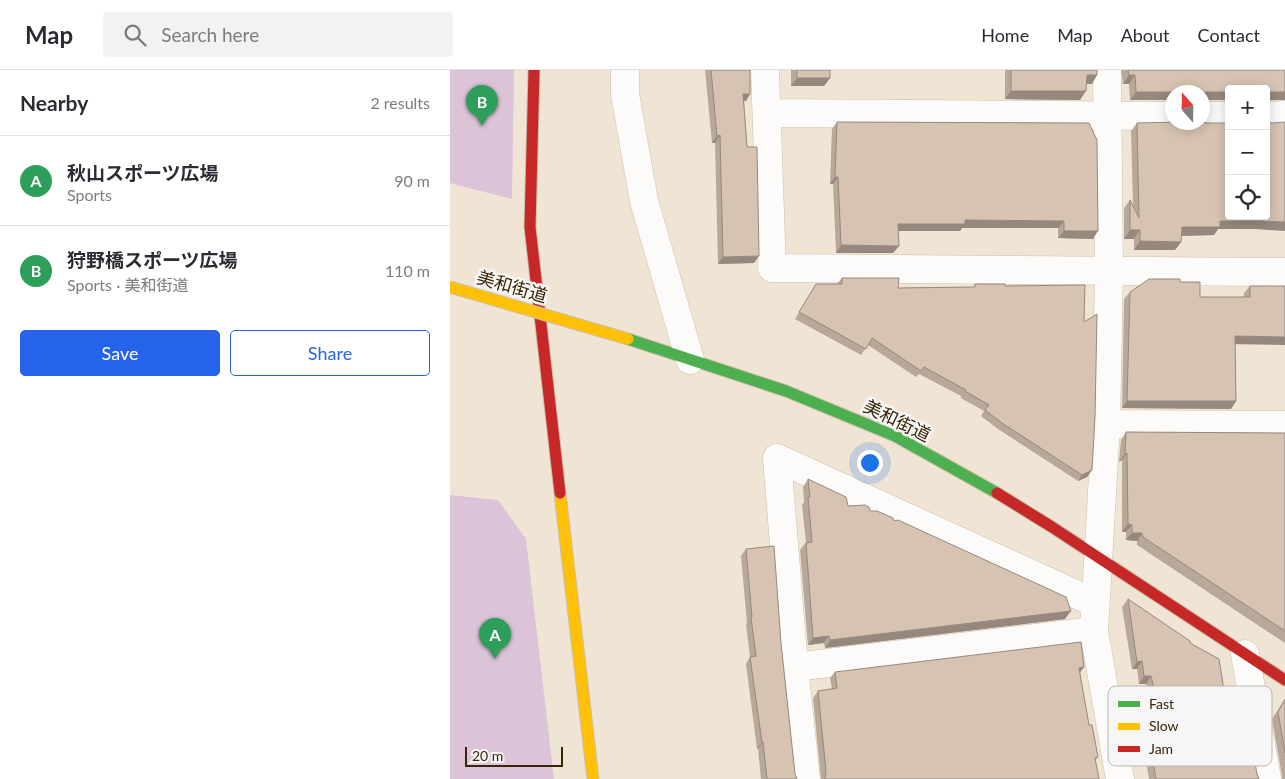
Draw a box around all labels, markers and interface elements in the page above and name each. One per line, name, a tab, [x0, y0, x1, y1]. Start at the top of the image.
search box	[103, 12, 453, 57]
text: Map	[25, 20, 73, 49]
icon: search	[121, 21, 149, 49]
text: Search here	[161, 23, 259, 46]
text: Home	[981, 24, 1029, 46]
text: Map	[1057, 24, 1093, 46]
text: About	[1121, 24, 1170, 46]
text: Contact	[1198, 24, 1260, 46]
pin: B	[466, 85, 498, 126]
north arrow	[1165, 85, 1210, 130]
map controls	[1225, 85, 1270, 220]
button: +	[1225, 85, 1270, 130]
text: Nearby	[20, 90, 88, 115]
text: 2 results	[370, 93, 430, 112]
button: −	[1225, 130, 1270, 175]
text: 秋山スポーツ広場	[67, 161, 219, 184]
text: A	[30, 171, 42, 190]
text: 90 m	[394, 171, 430, 190]
button: locate	[1225, 175, 1270, 220]
text: Sports	[67, 185, 112, 204]
text: 狩野橋スポーツ広場	[67, 248, 238, 271]
text: B	[31, 261, 41, 280]
text: 110 m	[385, 261, 430, 280]
street label: 美和街道	[475, 266, 550, 307]
text: Sports · 美和街道	[67, 275, 188, 294]
button: Save	[20, 330, 220, 376]
button: Share	[230, 330, 430, 376]
street label: 美和街道	[860, 394, 935, 446]
your location	[857, 450, 883, 476]
pin: A	[479, 618, 511, 659]
legend	[1108, 686, 1272, 766]
text: Fast	[1149, 695, 1174, 712]
text: Slow	[1149, 717, 1179, 734]
text: Jam	[1149, 740, 1173, 757]
scale bar	[465, 744, 562, 767]
text: 20 m	[472, 747, 503, 764]

